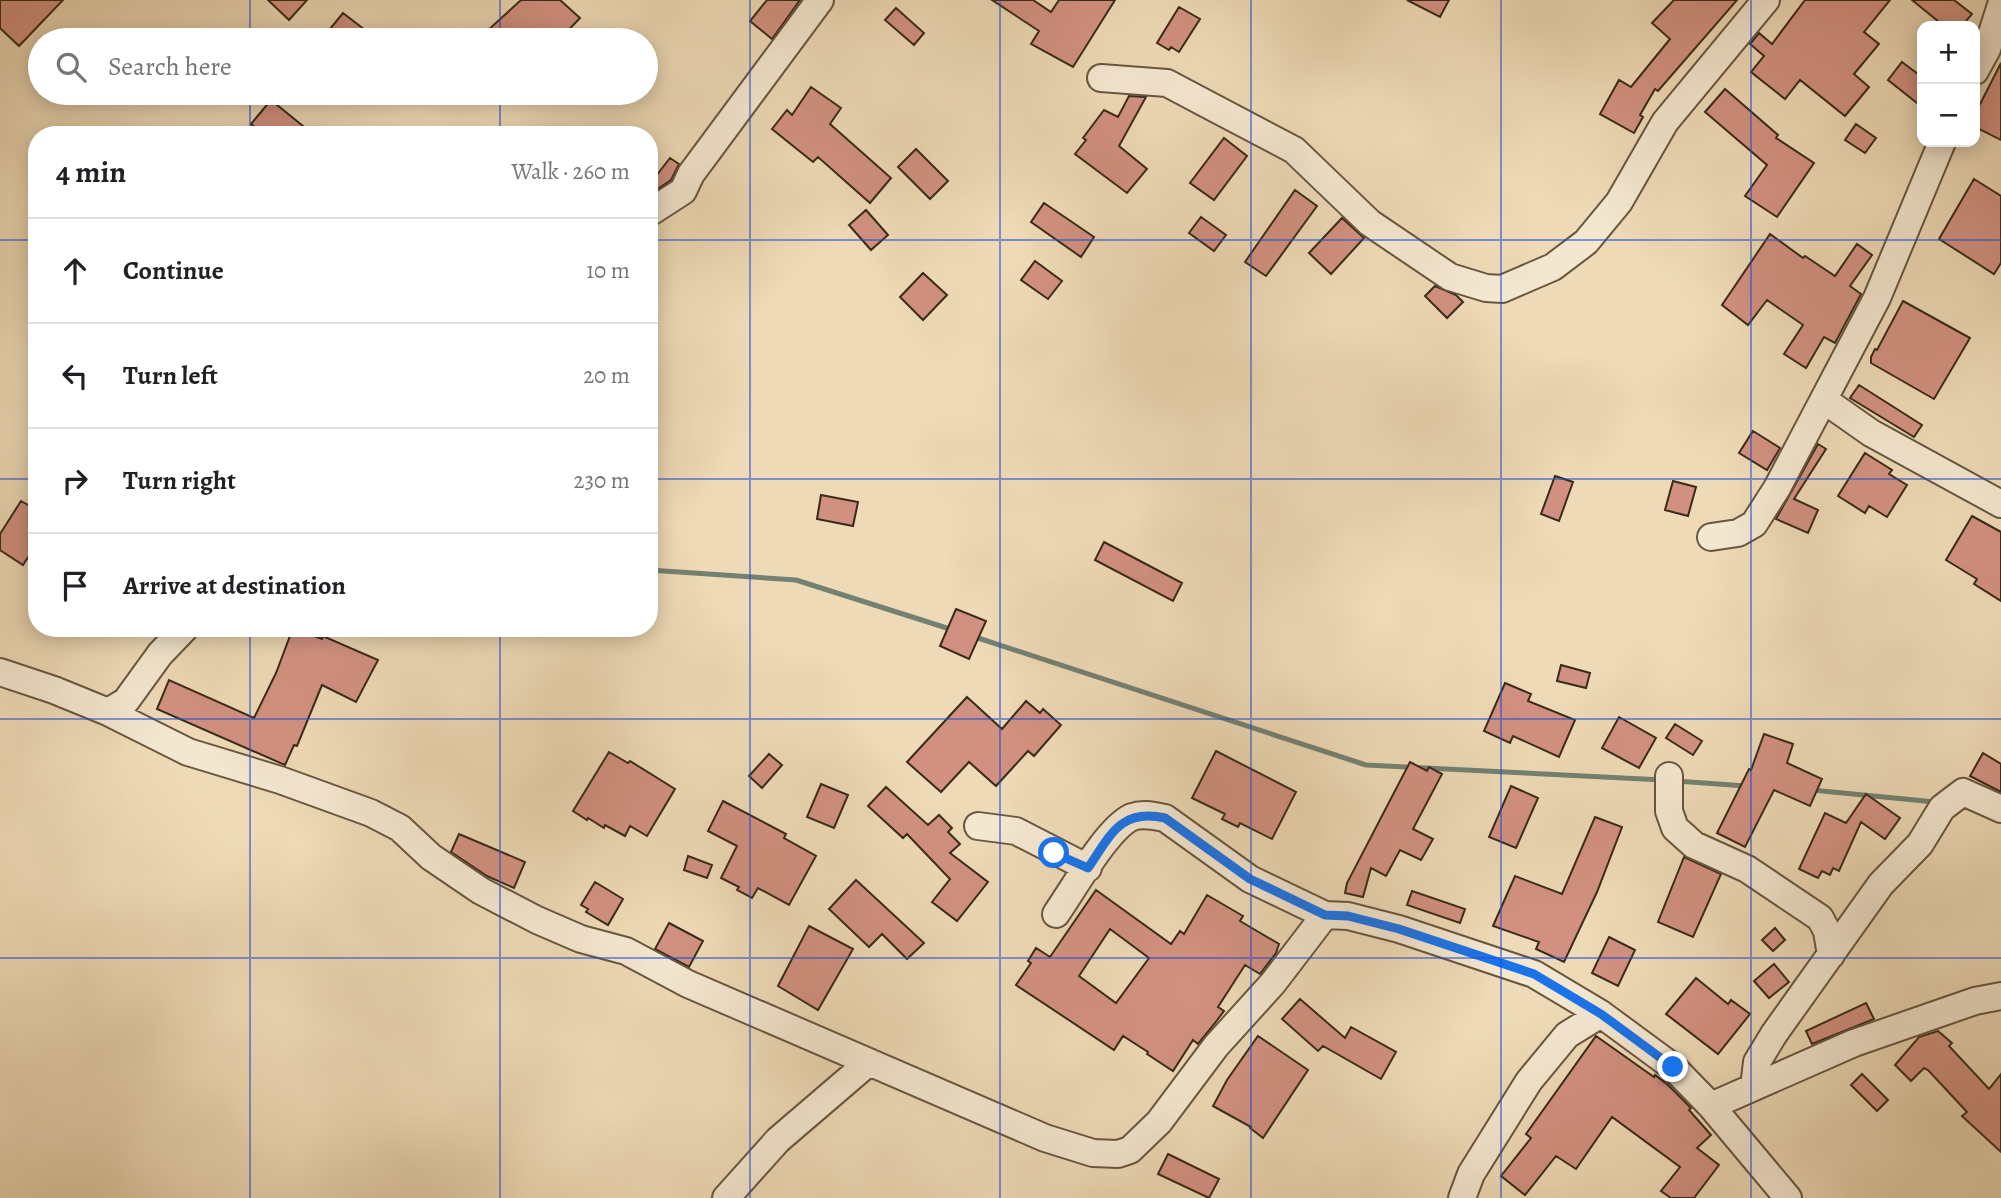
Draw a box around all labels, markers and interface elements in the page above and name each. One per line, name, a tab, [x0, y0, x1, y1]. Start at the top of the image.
map controls	[1917, 21, 1980, 147]
button: +	[1917, 21, 1980, 84]
search box	[28, 28, 658, 105]
icon: search	[52, 48, 90, 86]
text: Search here	[108, 49, 232, 84]
button: −	[1917, 84, 1980, 147]
text: 4 min	[56, 152, 126, 192]
text: Walk · 260 m	[511, 156, 630, 187]
icon: ahead	[56, 252, 94, 290]
text: Continue	[123, 253, 224, 288]
text: 10 m	[586, 255, 630, 286]
icon: left	[56, 357, 94, 395]
text: Turn left	[123, 358, 218, 393]
text: 20 m	[583, 360, 630, 391]
icon: right	[56, 462, 94, 500]
text: Turn right	[123, 463, 236, 498]
text: 230 m	[574, 465, 630, 496]
icon: arrive	[56, 567, 94, 605]
text: Arrive at destination	[123, 568, 346, 603]
route start	[1038, 837, 1069, 868]
route end	[1657, 1051, 1688, 1082]

